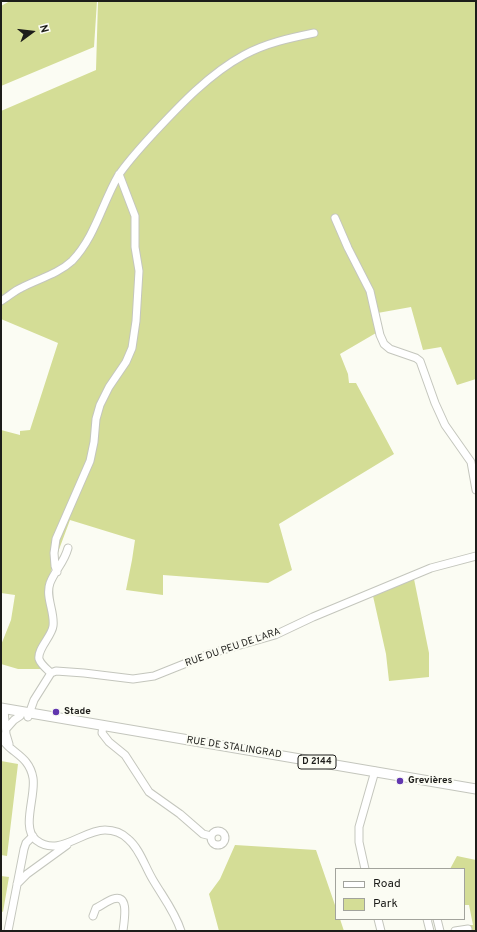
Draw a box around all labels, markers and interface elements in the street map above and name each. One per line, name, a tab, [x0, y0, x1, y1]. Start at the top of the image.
north arrow	[12, 12, 52, 52]
text: N	[36, 23, 51, 35]
street label: RUE DU PEU DE LARA	[184, 626, 282, 670]
place label: Stade	[64, 706, 91, 718]
marker: Stade	[51, 707, 61, 717]
street label: RUE DE STALINGRAD	[186, 735, 282, 761]
road number: D 2144	[298, 755, 336, 769]
place label: Grevières	[408, 775, 452, 787]
marker: Grevières	[395, 776, 405, 786]
legend	[335, 868, 465, 920]
text: Road	[373, 876, 401, 892]
text: Park	[373, 896, 398, 912]

